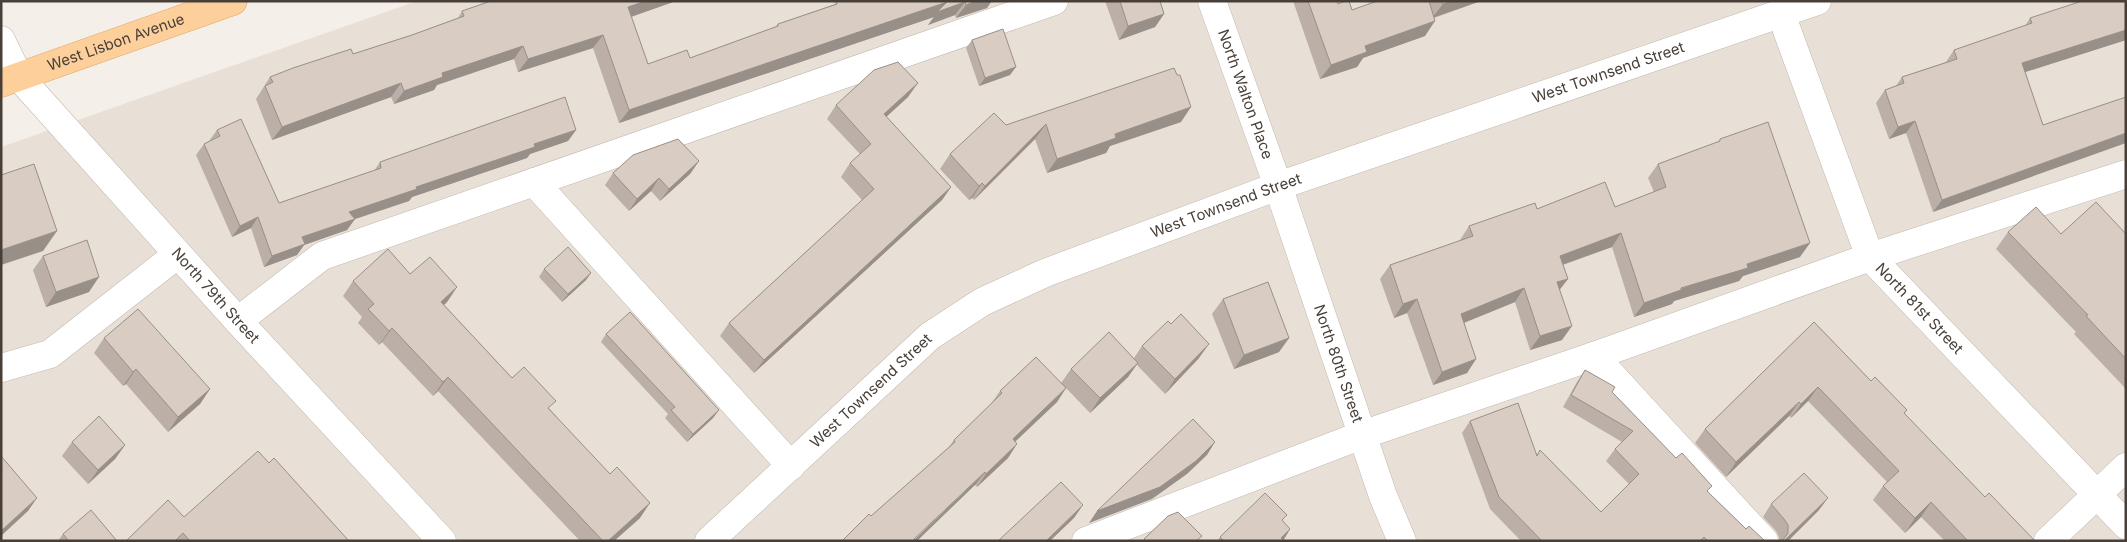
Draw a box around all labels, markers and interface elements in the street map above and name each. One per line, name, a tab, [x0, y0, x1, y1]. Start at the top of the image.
street label: West Lisbon Avenue	[45, 9, 187, 75]
street label: North Walton Place	[1214, 27, 1278, 162]
street label: West Townsend Street	[1530, 37, 1687, 107]
street label: West Townsend Street	[1148, 169, 1304, 242]
street label: North 79th Street	[168, 243, 264, 347]
street label: North 81st Street	[1872, 259, 1968, 358]
street label: North 80th Street	[1310, 302, 1367, 425]
street label: West Townsend Street	[806, 329, 936, 452]

